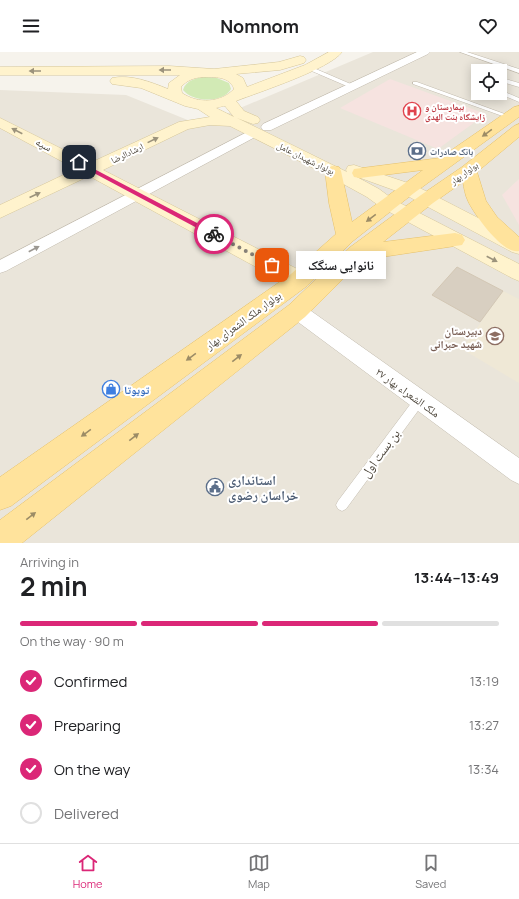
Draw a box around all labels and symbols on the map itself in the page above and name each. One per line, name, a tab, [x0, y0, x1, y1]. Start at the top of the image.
one-way arrow	[158, 67, 171, 73]
one-way arrow	[28, 68, 41, 74]
place label: بیمارستان و زایشگاه بنت الهدی	[425, 100, 486, 123]
hospital icon: بیمارستان و زایشگاه بنت الهدی	[402, 101, 422, 121]
one-way arrow	[11, 127, 23, 134]
one-way arrow	[482, 129, 493, 137]
street label: سپه	[33, 134, 55, 154]
one-way arrow	[147, 137, 159, 143]
street label: بولوار شهیدان عامل	[275, 138, 337, 178]
street label: ارشادالرضا	[109, 140, 145, 166]
bank icon: بانک صادرات	[407, 141, 427, 161]
pin	[62, 145, 96, 179]
place label: بانک صادرات	[430, 145, 474, 158]
street label: بولوار بهار	[446, 158, 481, 188]
one-way arrow	[30, 192, 41, 198]
one-way arrow	[365, 213, 376, 222]
courier	[194, 214, 234, 254]
one-way arrow	[28, 245, 40, 252]
pin	[255, 248, 289, 282]
callout: نانوایی سنگک	[296, 251, 386, 279]
one-way arrow	[486, 256, 498, 262]
street label: بولوار ملک الشعرای بهار	[201, 287, 284, 353]
place label: دبیرستان شهید حبرانی	[430, 323, 482, 352]
school or university icon: دبیرستان شهید حبرانی	[485, 326, 505, 346]
one-way arrow	[186, 353, 196, 361]
one-way arrow	[231, 353, 242, 362]
street label: ملک الشعراء بهار ۲۷	[373, 364, 443, 420]
shop icon: تویوتا	[101, 379, 121, 399]
place label: تویوتا	[124, 382, 149, 397]
street label: بن بست اول	[356, 425, 404, 481]
one-way arrow	[80, 429, 91, 437]
one-way arrow	[128, 433, 139, 441]
place label: استانداری خراسان رضوی	[228, 471, 298, 504]
public building icon: استانداری خراسان رضوی	[205, 477, 225, 497]
one-way arrow	[25, 512, 36, 521]

